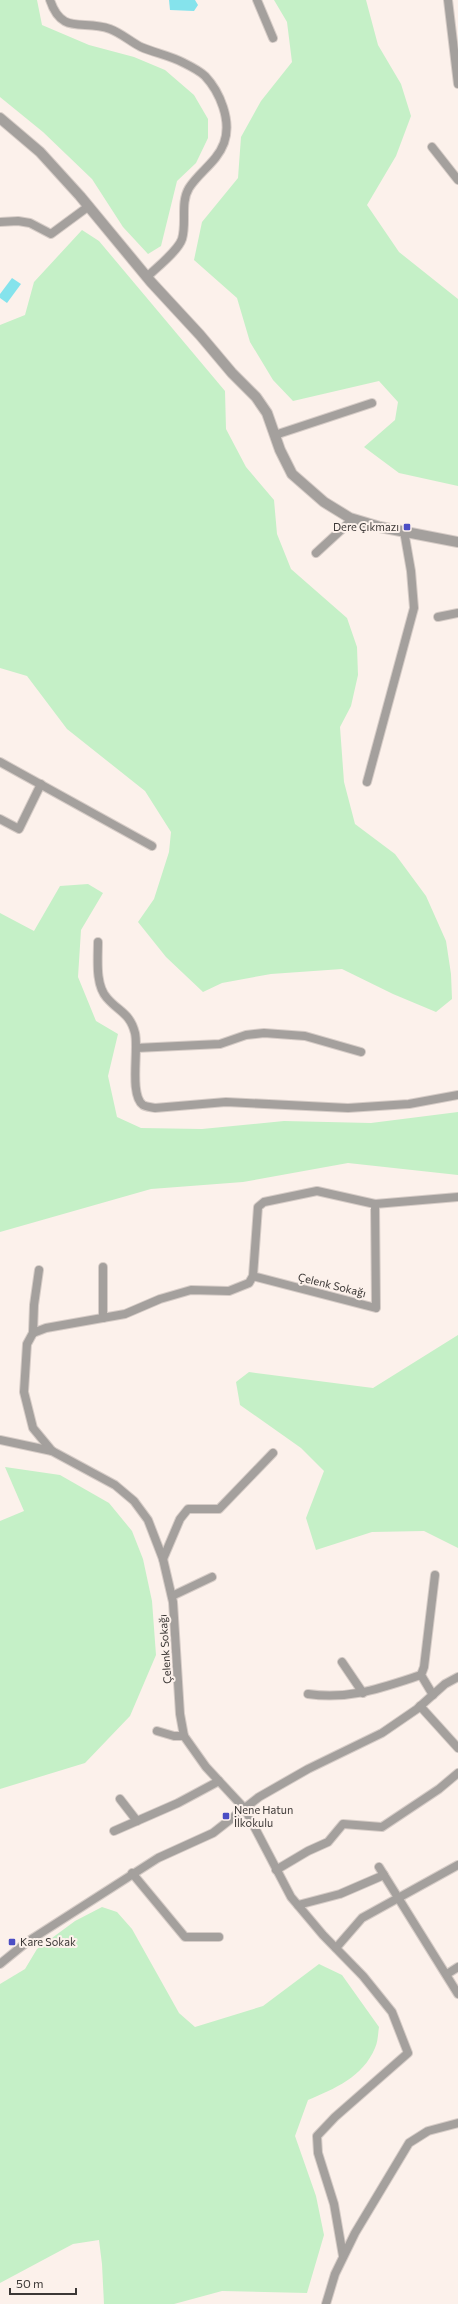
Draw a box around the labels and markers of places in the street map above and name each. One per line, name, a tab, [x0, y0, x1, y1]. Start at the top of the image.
place label: Dere Çıkmazı	[333, 520, 399, 533]
marker: Dere Çıkmazı	[402, 522, 412, 532]
place label: Nene Hatun İlkokulu	[234, 1803, 293, 1829]
marker: Nene Hatun İlkokulu	[221, 1811, 231, 1821]
place label: Kare Sokak	[20, 1935, 76, 1948]
marker: Kare Sokak	[7, 1937, 17, 1947]

